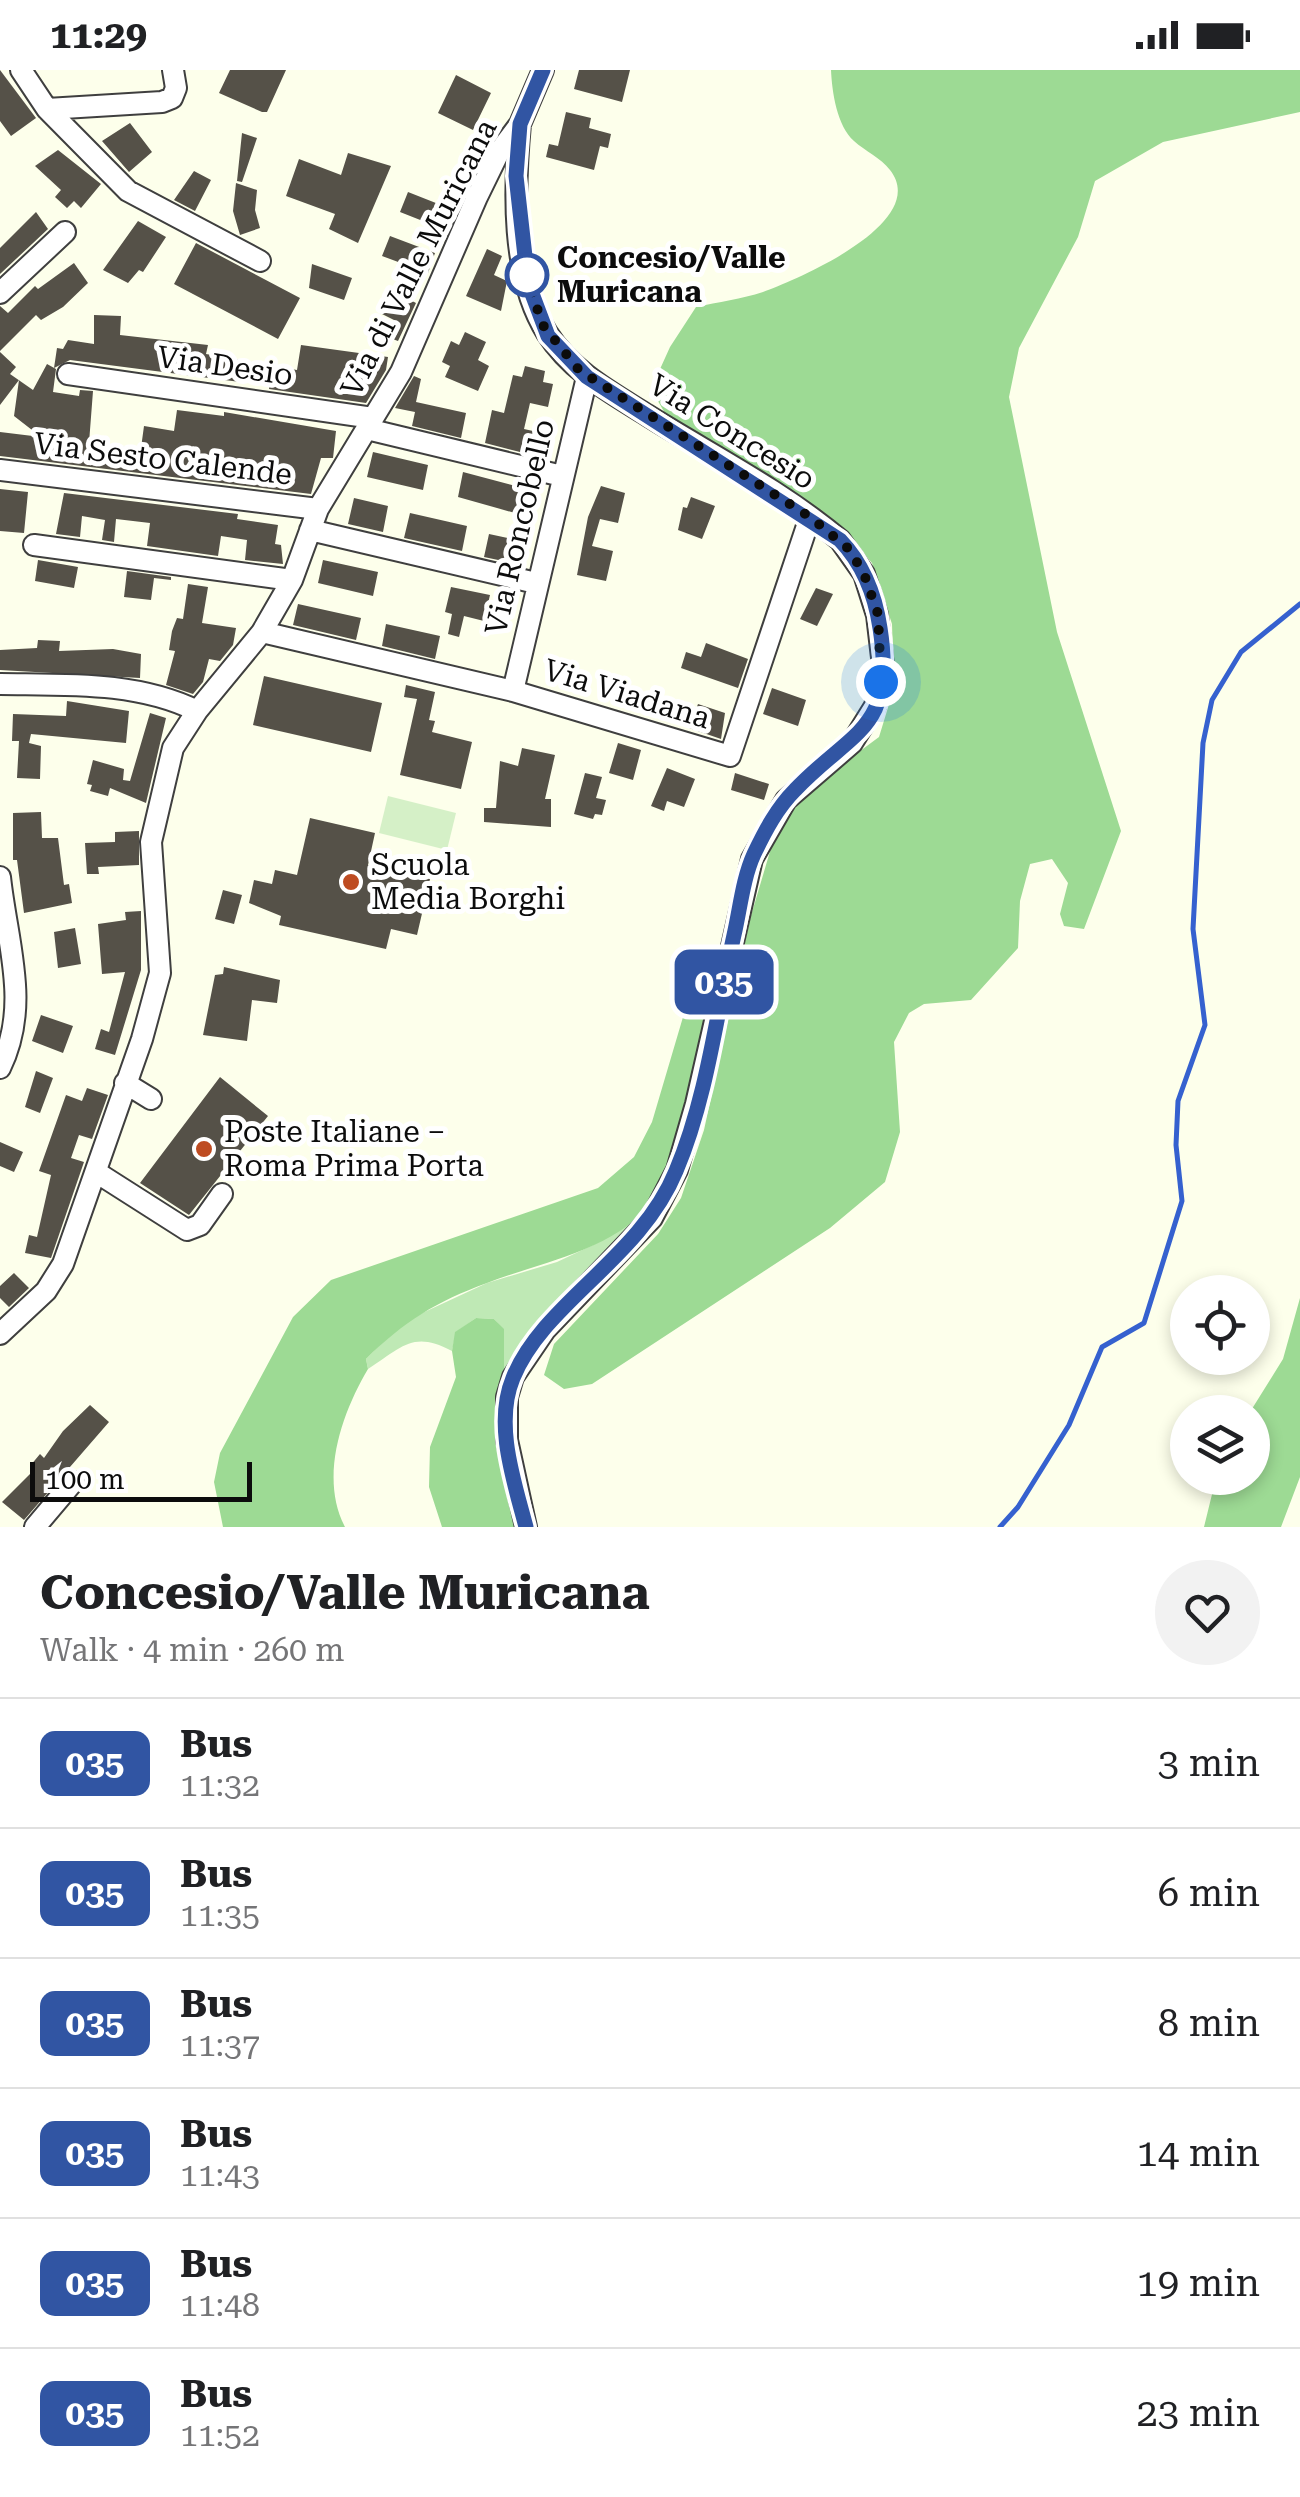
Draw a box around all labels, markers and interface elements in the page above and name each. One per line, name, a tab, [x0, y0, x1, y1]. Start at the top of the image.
text: 11:29	[50, 13, 147, 57]
street label: Via di Valle Muricana	[333, 113, 504, 402]
place label: Concesio/Valle Muricana	[557, 240, 786, 309]
marker: Concesio/Valle Muricana	[506, 254, 548, 296]
street label: Via Desio	[155, 339, 295, 392]
street label: Via Concesio	[643, 367, 822, 497]
street label: Via Roncobello	[478, 416, 561, 638]
street label: Via Sesto Calende	[32, 425, 294, 492]
street label: Via Viadana	[540, 652, 715, 735]
your location	[856, 657, 906, 707]
place label: Scuola Media Borghi	[371, 847, 565, 916]
marker: Scuola Media Borghi	[340, 871, 362, 893]
line badge: 035	[666, 950, 782, 1014]
text: 035	[695, 962, 753, 1003]
place label: Poste Italiane – Roma Prima Porta	[224, 1114, 484, 1183]
marker: Poste Italiane – Roma Prima Porta	[193, 1138, 215, 1160]
map controls	[1170, 1275, 1270, 1495]
button: locate	[1170, 1275, 1270, 1375]
button: layers	[1170, 1395, 1270, 1495]
scale bar	[30, 1457, 252, 1502]
text: 100 m	[45, 1463, 125, 1496]
button: heart	[1155, 1560, 1260, 1665]
text: Concesio/Valle Muricana	[40, 1565, 650, 1621]
text: Walk · 4 min · 260 m	[40, 1631, 344, 1669]
text: Bus	[180, 1722, 252, 1766]
text: 3 min	[1158, 1741, 1260, 1785]
text: 035	[66, 1743, 124, 1784]
text: 11:32	[180, 1766, 260, 1804]
text: Bus	[180, 1852, 252, 1896]
text: 6 min	[1158, 1871, 1260, 1915]
text: 035	[66, 1873, 124, 1914]
text: 11:35	[180, 1896, 260, 1934]
text: Bus	[180, 1982, 252, 2026]
text: 8 min	[1158, 2001, 1260, 2045]
text: 035	[66, 2003, 124, 2044]
text: 11:37	[180, 2026, 260, 2064]
text: Bus	[180, 2112, 252, 2156]
text: 14 min	[1137, 2131, 1260, 2175]
text: 035	[66, 2133, 124, 2174]
text: 11:43	[180, 2156, 260, 2194]
text: Bus	[180, 2242, 252, 2286]
text: 19 min	[1137, 2261, 1260, 2305]
text: 035	[66, 2263, 124, 2304]
text: 11:48	[180, 2286, 260, 2324]
text: Bus	[180, 2372, 252, 2416]
text: 23 min	[1137, 2391, 1260, 2435]
text: 035	[66, 2393, 124, 2434]
text: 11:52	[180, 2416, 260, 2454]

